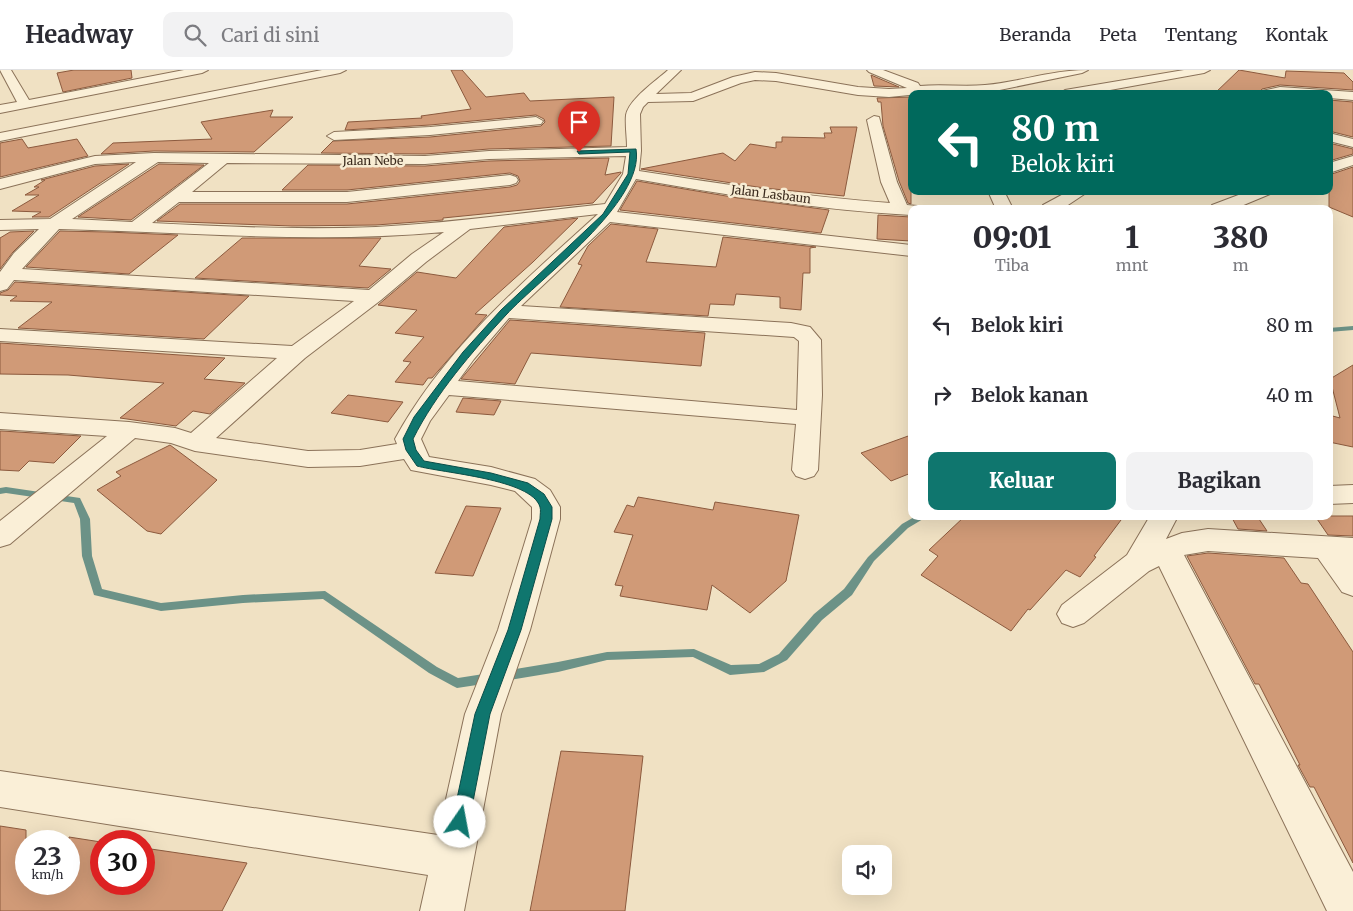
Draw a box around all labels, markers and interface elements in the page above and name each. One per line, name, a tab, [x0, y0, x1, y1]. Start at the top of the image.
search box	[163, 12, 513, 57]
text: Headway	[25, 19, 133, 50]
icon: search	[181, 21, 209, 49]
text: Cari di sini	[221, 23, 319, 47]
text: Beranda	[999, 23, 1071, 46]
text: Peta	[1099, 23, 1137, 46]
text: Tentang	[1165, 23, 1237, 46]
text: Kontak	[1265, 23, 1328, 46]
pin	[558, 101, 600, 152]
text: 80 m	[1011, 107, 1099, 151]
icon: arrive	[565, 108, 593, 136]
icon: left	[928, 110, 993, 175]
text: Belok kiri	[1011, 150, 1115, 178]
street label: Jalan Nebe	[342, 153, 403, 168]
street label: Jalan Lasbaun	[729, 182, 812, 206]
text: 09:01	[973, 218, 1051, 256]
text: 1	[1125, 218, 1139, 256]
text: 380	[1213, 218, 1268, 256]
text: Tiba	[995, 255, 1029, 275]
text: mnt	[1116, 255, 1148, 275]
text: m	[1233, 255, 1249, 275]
icon: left	[928, 311, 956, 339]
text: Belok kiri	[971, 313, 1063, 337]
text: 80 m	[1266, 313, 1313, 337]
icon: right	[928, 381, 956, 409]
text: Belok kanan	[971, 383, 1088, 407]
text: 40 m	[1266, 383, 1313, 407]
button: Keluar	[928, 452, 1116, 510]
button: Bagikan	[1126, 452, 1313, 510]
position arrow	[433, 795, 485, 847]
speed limit sign: 30	[90, 830, 155, 895]
text: 23	[33, 840, 62, 872]
map controls	[842, 845, 892, 895]
button: sound	[842, 845, 892, 895]
text: km/h	[32, 867, 63, 882]

